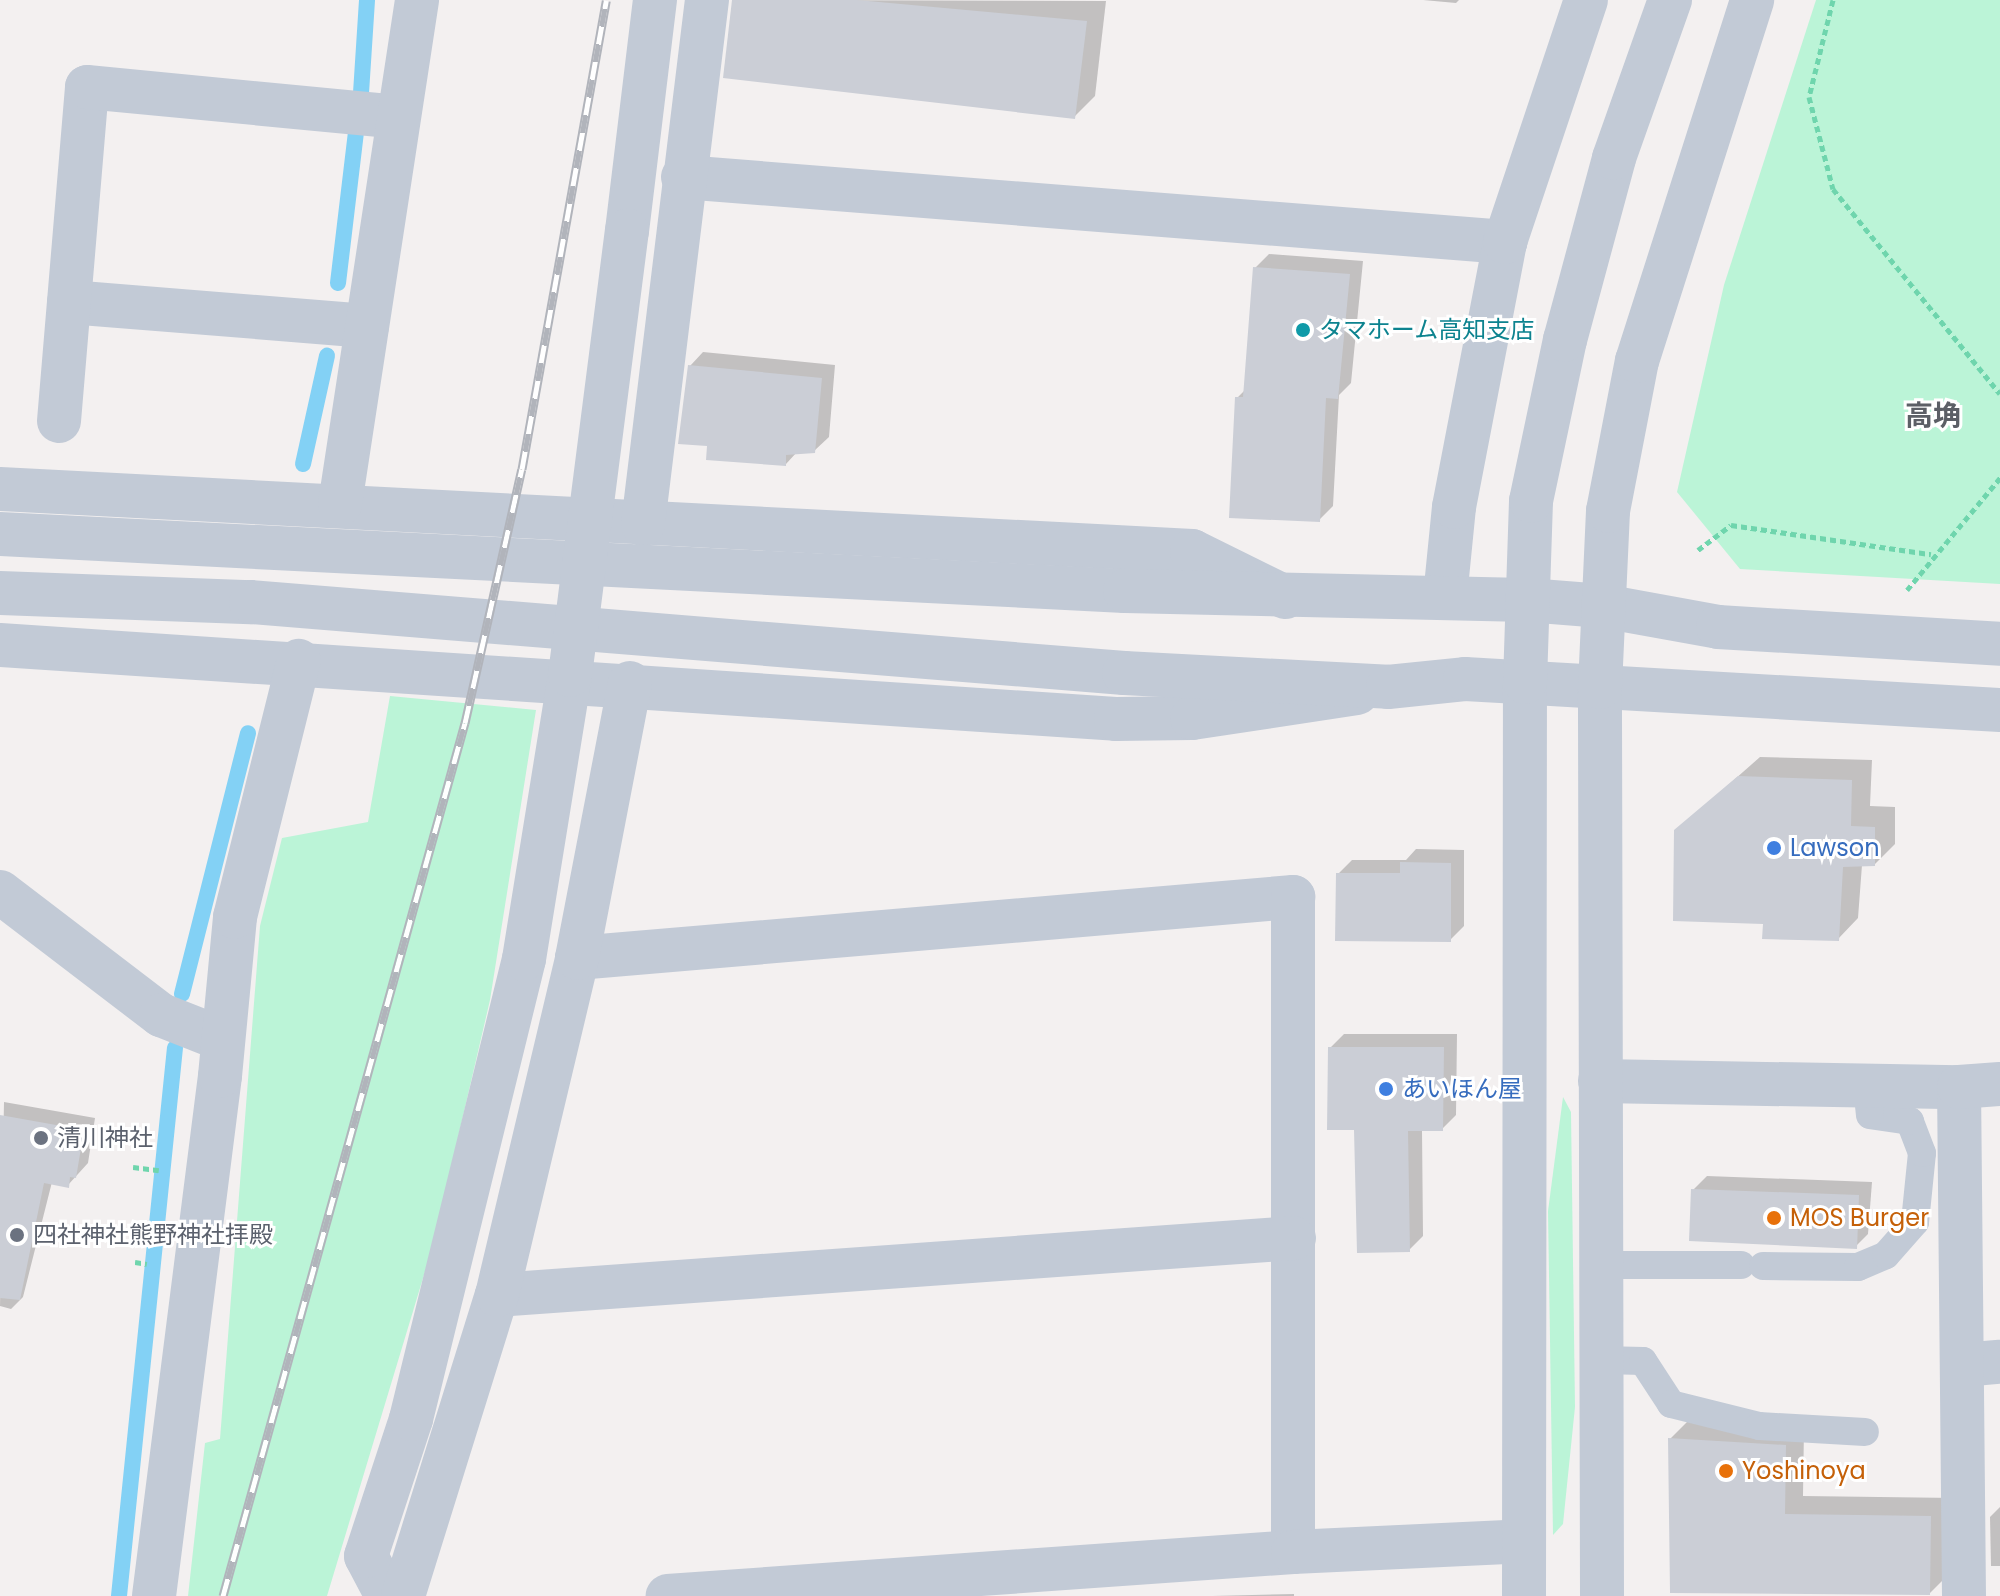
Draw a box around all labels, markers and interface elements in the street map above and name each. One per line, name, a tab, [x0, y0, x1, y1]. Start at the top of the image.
place label: タマホーム高知支店	[1319, 316, 1535, 344]
marker: タマホーム高知支店	[1294, 321, 1312, 339]
district label: 高埆	[1905, 399, 1961, 433]
place label: Lawson	[1790, 834, 1880, 862]
marker: Lawson	[1765, 839, 1783, 857]
place label: あいほん屋	[1402, 1075, 1522, 1103]
marker: あいほん屋	[1377, 1080, 1395, 1098]
place label: 清川神社	[57, 1124, 153, 1152]
marker: 清川神社	[32, 1129, 50, 1147]
place label: MOS Burger	[1790, 1204, 1929, 1232]
marker: MOS Burger	[1765, 1209, 1783, 1227]
place label: 四社神社熊野神社拝殿	[33, 1221, 273, 1249]
marker: 四社神社熊野神社拝殿	[8, 1226, 26, 1244]
place label: Yoshinoya	[1742, 1457, 1866, 1485]
marker: Yoshinoya	[1717, 1462, 1735, 1480]

